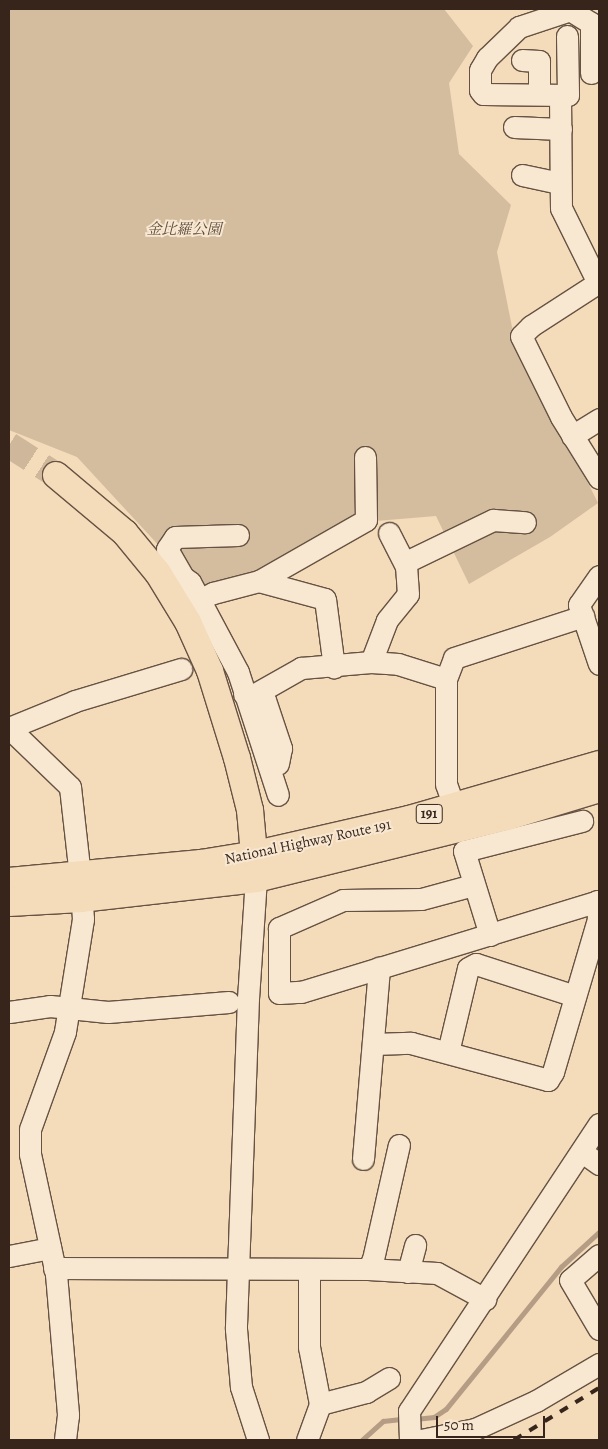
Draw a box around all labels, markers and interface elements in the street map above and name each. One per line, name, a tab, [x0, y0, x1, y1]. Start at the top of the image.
park label: 金比羅公園	[147, 221, 221, 239]
road number: 191	[415, 802, 443, 826]
street label: National Highway Route 191	[223, 816, 393, 868]
scale bar	[438, 1406, 547, 1438]
text: 50 m	[444, 1415, 474, 1435]

